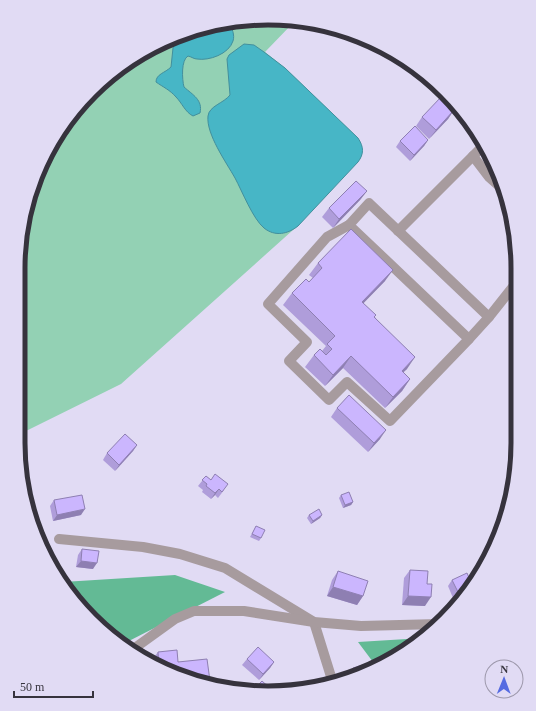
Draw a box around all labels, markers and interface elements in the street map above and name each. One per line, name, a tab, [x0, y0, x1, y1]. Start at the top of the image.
north arrow	[484, 659, 524, 699]
text: N	[500, 663, 508, 675]
scale bar	[14, 673, 93, 699]
text: 50 m	[20, 680, 45, 694]

